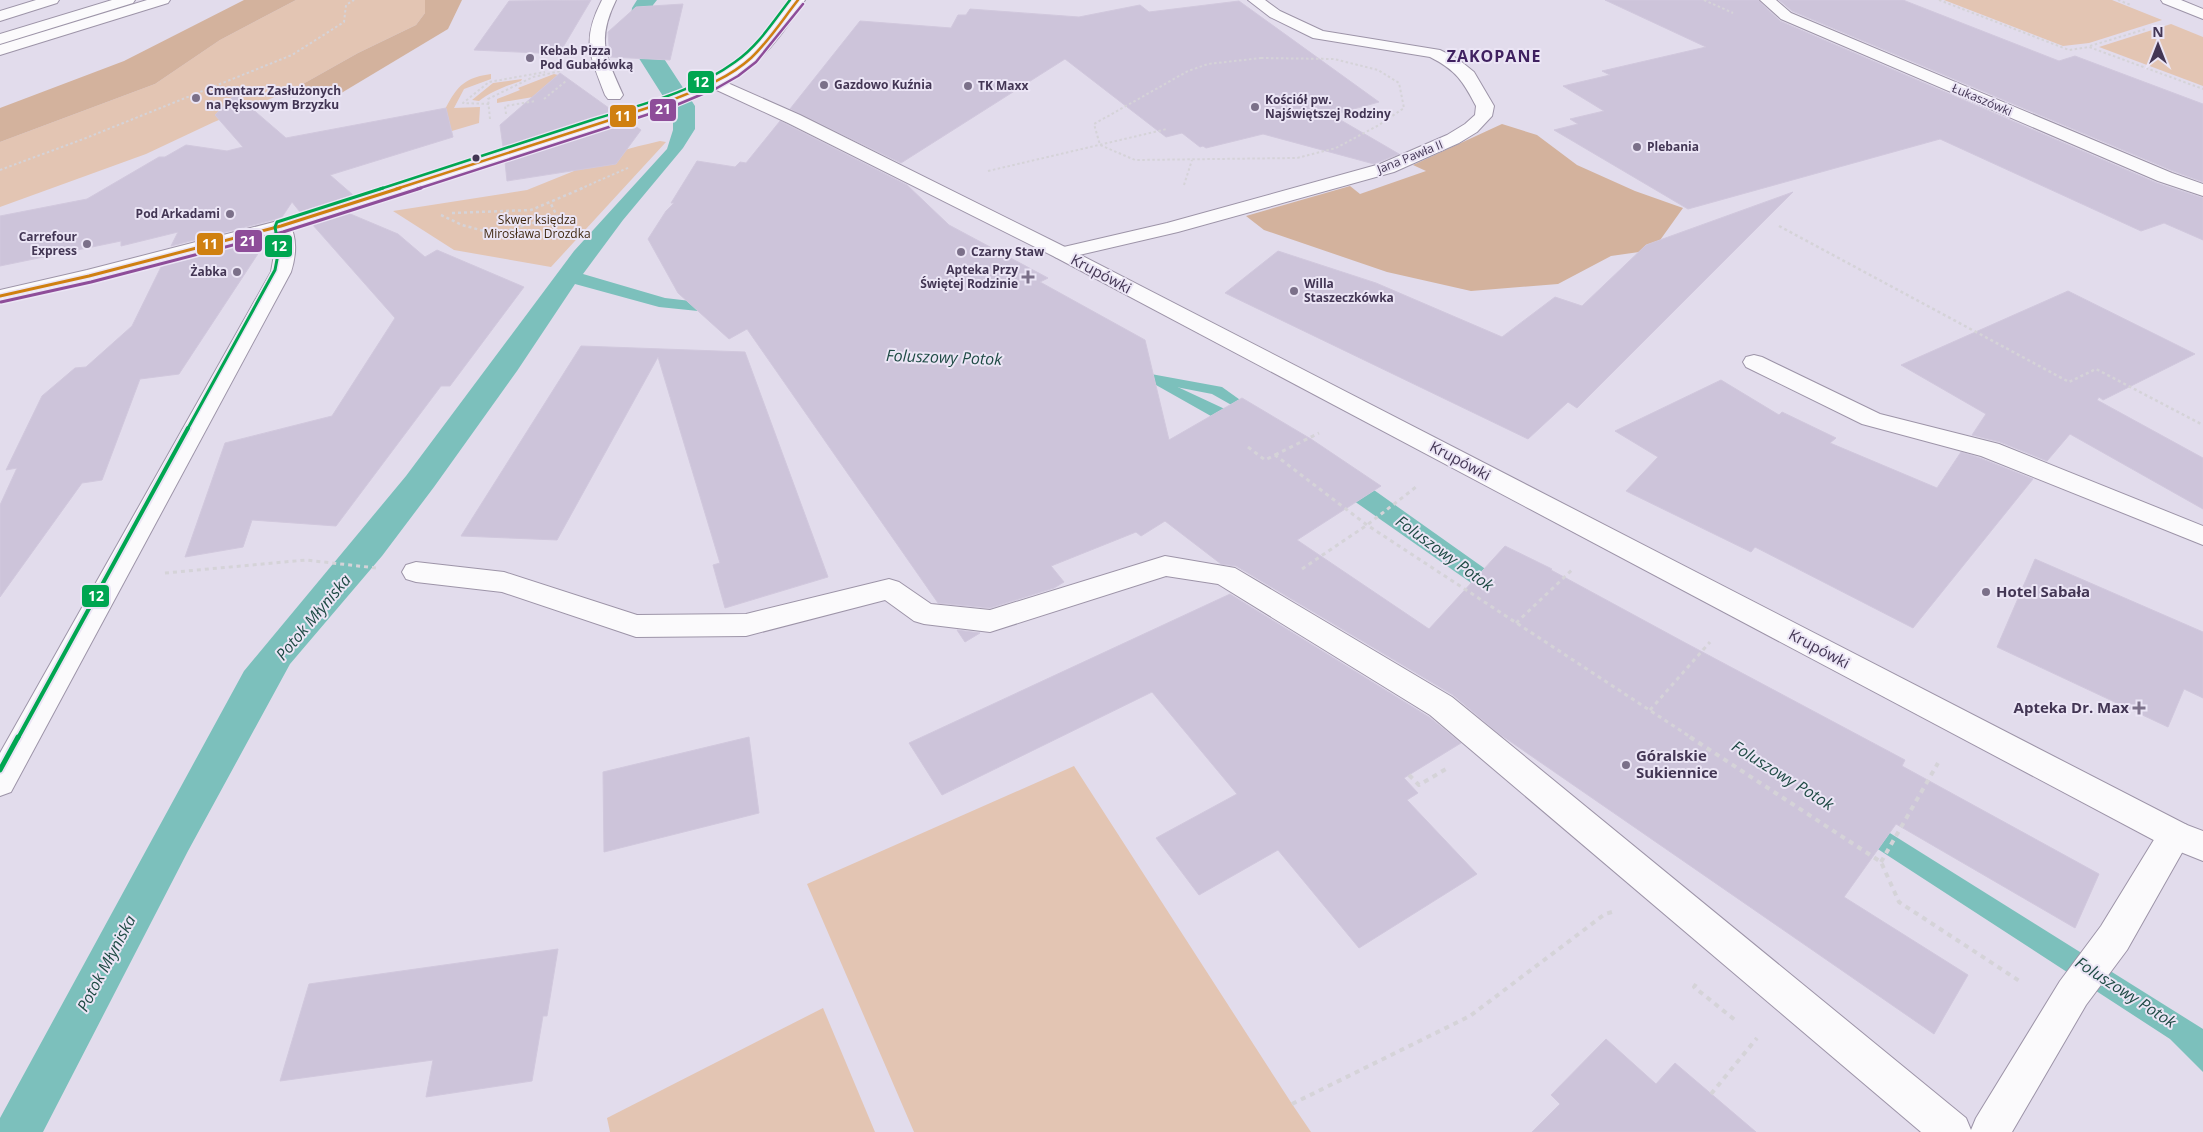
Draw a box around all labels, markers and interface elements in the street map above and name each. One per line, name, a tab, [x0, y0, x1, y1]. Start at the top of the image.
north arrow	[2133, 20, 2183, 70]
text: N	[2152, 22, 2164, 41]
place label: Kebab Pizza Pod Gubałówką	[540, 42, 633, 73]
district label: ZAKOPANE	[1447, 45, 1541, 67]
marker: Kebab Pizza Pod Gubałówką	[524, 52, 536, 64]
line badge: 12	[687, 70, 715, 94]
text: 12	[693, 72, 709, 91]
place label: Gazdowo Kuźnia	[834, 76, 932, 93]
place label: TK Maxx	[978, 77, 1029, 94]
marker: Gazdowo Kuźnia	[818, 79, 830, 91]
street label: Łukaszówki	[1950, 79, 2015, 120]
marker: TK Maxx	[962, 80, 974, 92]
place label: Cmentarz Zasłużonych na Pęksowym Brzyzku	[206, 82, 341, 113]
place label: Kościół pw. Najświętszej Rodziny	[1265, 91, 1391, 122]
marker: Cmentarz Zasłużonych na Pęksowym Brzyzku	[190, 92, 202, 104]
line badge: 21	[649, 98, 677, 122]
text: 21	[655, 99, 671, 118]
marker: Kościół pw. Najświętszej Rodziny	[1249, 101, 1261, 113]
line badge: 11	[609, 104, 637, 128]
text: 11	[615, 106, 631, 125]
street label: Jana Pawła II	[1373, 136, 1445, 178]
place label: Plebania	[1647, 138, 1699, 155]
marker: Plebania	[1631, 141, 1643, 153]
unlabelled marker	[471, 153, 481, 163]
place label: Pod Arkadami	[136, 205, 220, 222]
marker: Pod Arkadami	[224, 208, 236, 220]
park label: Skwer księdza Mirosława Drozdka	[483, 211, 591, 242]
place label: Carrefour Express	[19, 228, 78, 259]
line badge: 21	[234, 229, 263, 253]
text: 21	[240, 231, 256, 250]
line badge: 11	[196, 232, 224, 256]
text: 11	[202, 234, 218, 253]
line badge: 12	[264, 234, 293, 258]
text: 12	[271, 236, 287, 255]
marker: Carrefour Express	[81, 238, 93, 250]
place label: Czarny Staw	[971, 243, 1045, 260]
marker: Czarny Staw	[955, 246, 967, 258]
street label: Krupówki	[1068, 249, 1135, 297]
place label: Apteka Przy Świętej Rodzinie	[920, 261, 1018, 292]
place label: Żabka	[191, 263, 227, 280]
marker: Żabka	[231, 266, 243, 278]
marker: Apteka Przy Świętej Rodzinie	[1022, 271, 1034, 283]
place label: Willa Staszeczkówka	[1304, 275, 1394, 306]
marker: Willa Staszeczkówka	[1288, 285, 1300, 297]
water label: Foluszowy Potok	[886, 344, 1004, 370]
street label: Krupówki	[1427, 436, 1494, 484]
water label: Foluszowy Potok	[1392, 510, 1499, 597]
water label: Potok Młyniska	[270, 569, 356, 665]
place label: Hotel Sabała	[1996, 581, 2090, 601]
line badge: 12	[81, 584, 110, 608]
text: 12	[88, 586, 104, 605]
marker: Hotel Sabała	[1980, 586, 1992, 598]
street label: Krupówki	[1786, 624, 1853, 672]
place label: Apteka Dr. Max	[2014, 697, 2129, 717]
marker: Apteka Dr. Max	[2133, 702, 2145, 714]
water label: Foluszowy Potok	[1728, 735, 1839, 816]
place label: Góralskie Sukiennice	[1636, 745, 1718, 782]
marker: Góralskie Sukiennice	[1620, 759, 1632, 771]
water label: Potok Młyniska	[71, 911, 141, 1015]
water label: Foluszowy Potok	[2071, 951, 2182, 1033]

